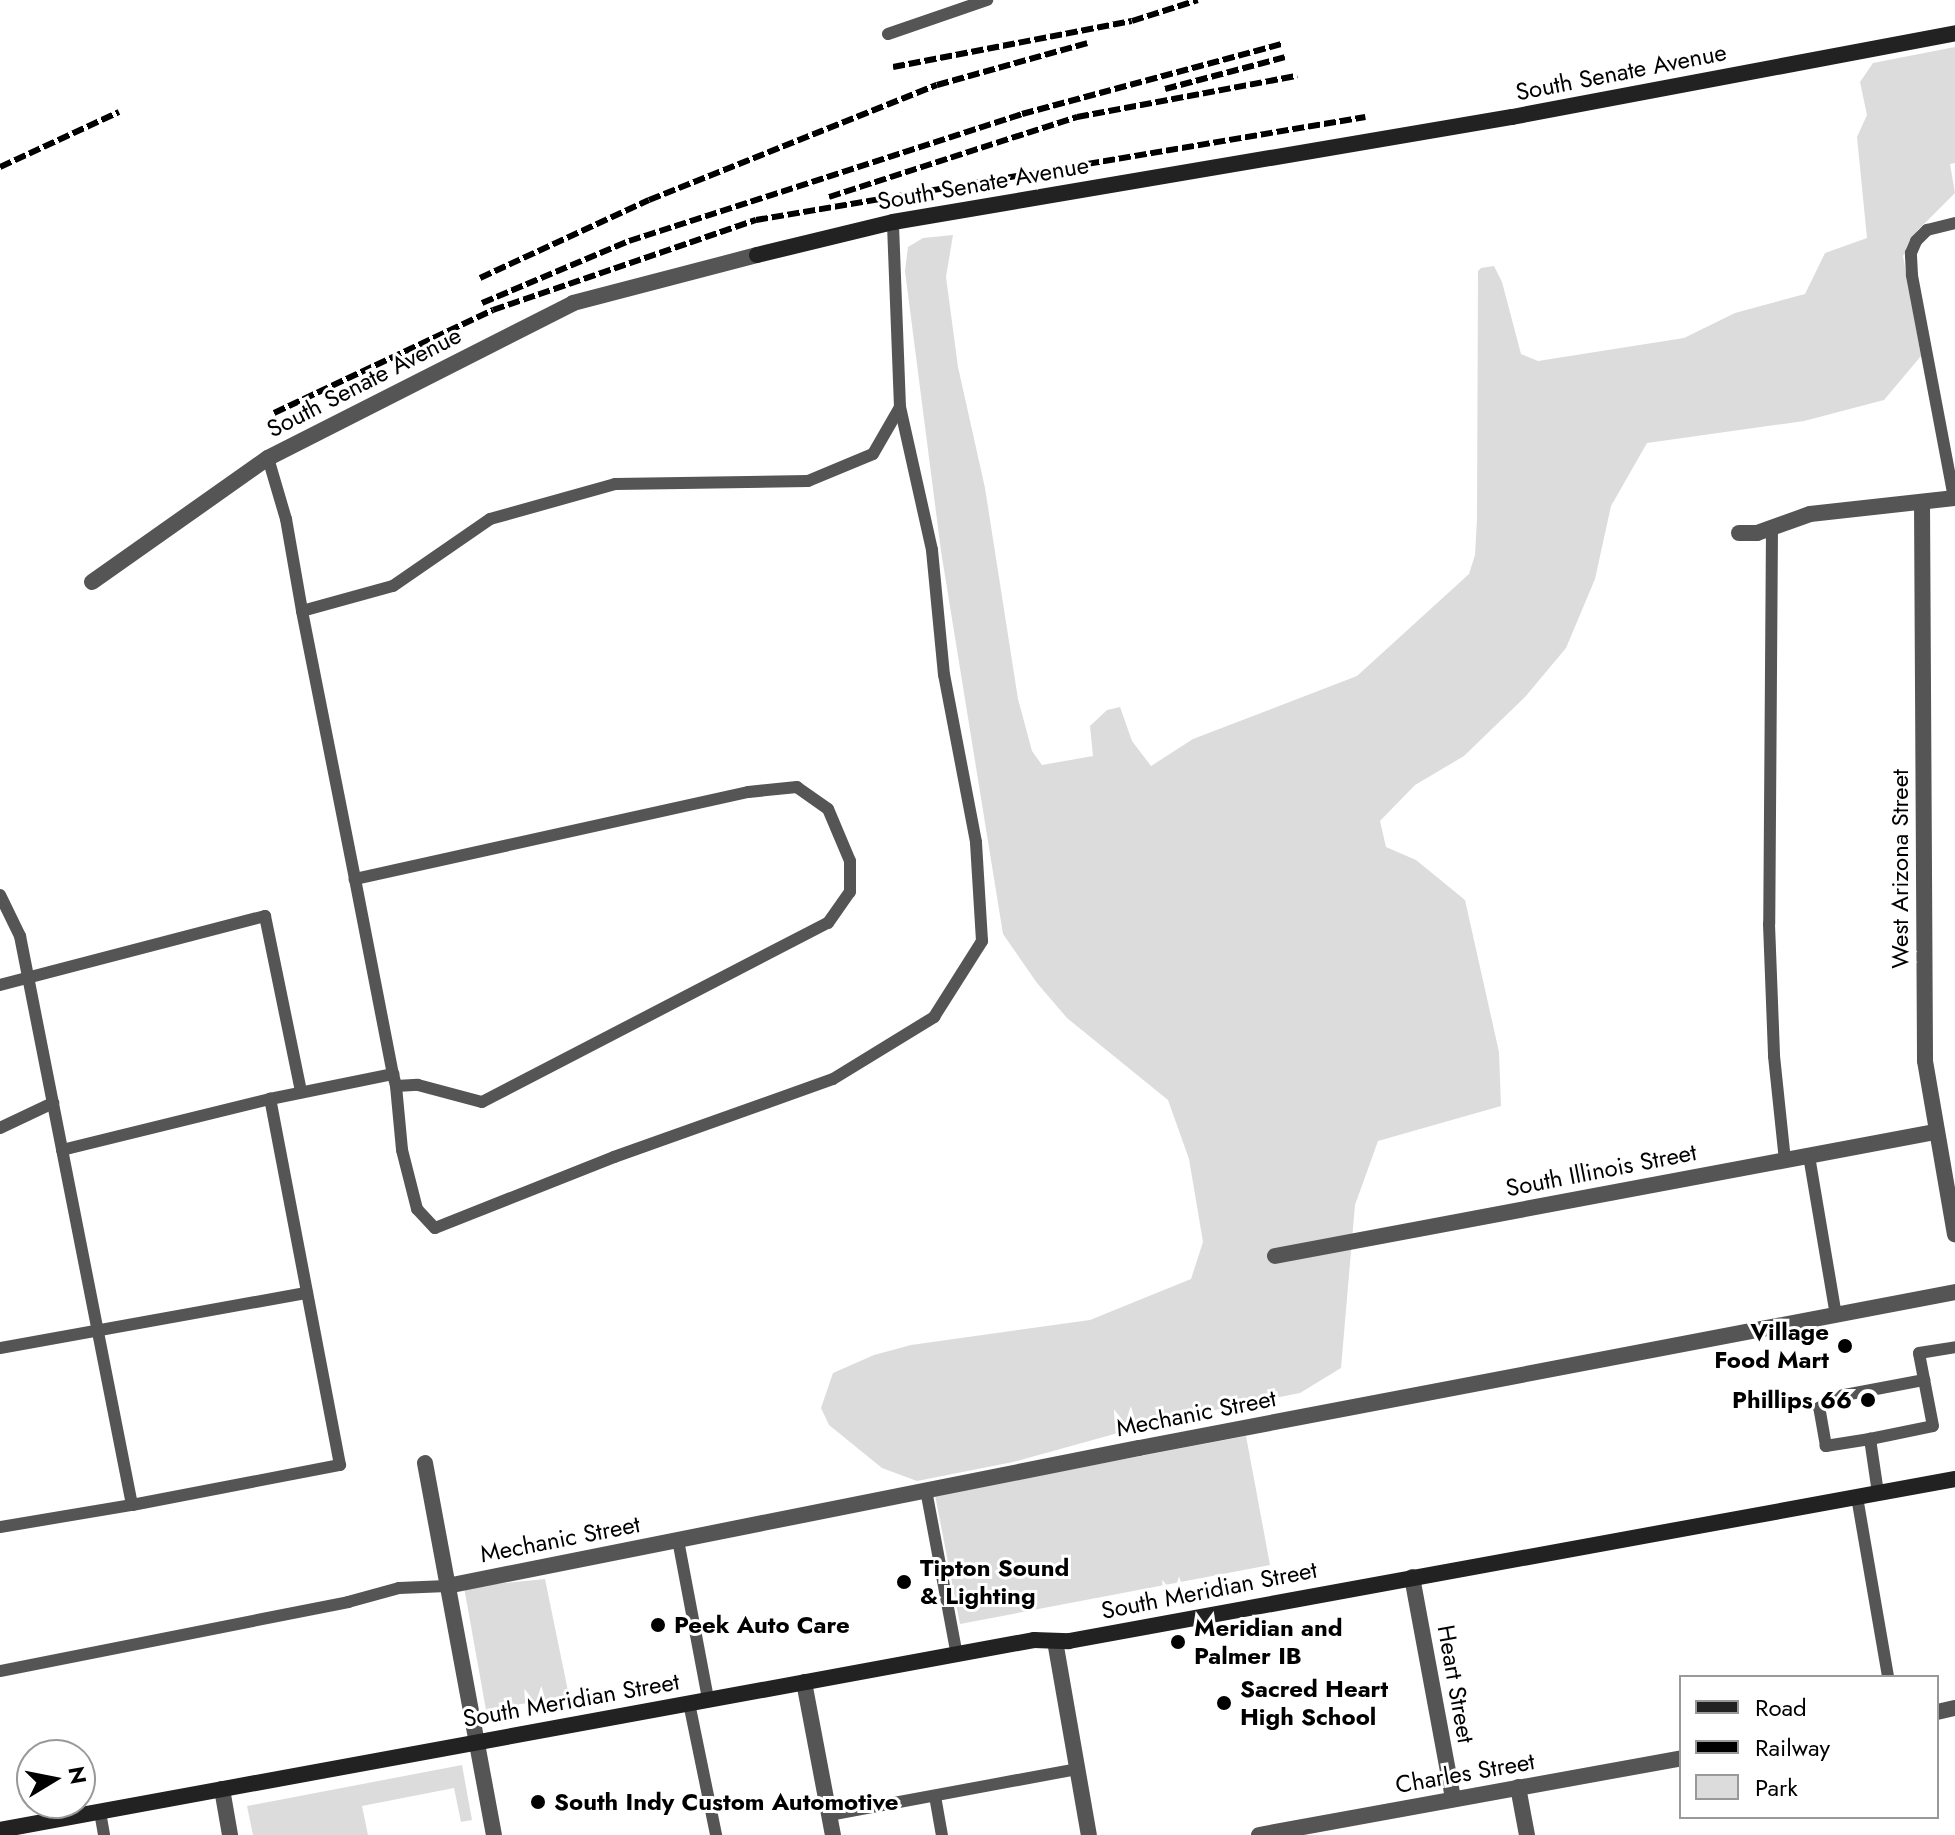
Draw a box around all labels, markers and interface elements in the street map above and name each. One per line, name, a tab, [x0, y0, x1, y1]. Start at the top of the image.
street label: South Senate Avenue	[1513, 37, 1729, 107]
street label: South Senate Avenue	[875, 150, 1091, 216]
street label: South Senate Avenue	[262, 321, 466, 443]
street label: West Arizona Street	[1886, 769, 1914, 969]
street label: South Illinois Street	[1503, 1137, 1699, 1203]
place label: Village Food Mart	[1714, 1318, 1829, 1374]
marker: Village Food Mart	[1836, 1337, 1854, 1355]
street label: Mechanic Street	[1114, 1383, 1278, 1443]
place label: Phillips 66	[1732, 1386, 1852, 1414]
marker: Phillips 66	[1859, 1391, 1877, 1409]
street label: Mechanic Street	[478, 1509, 642, 1569]
place label: Tipton Sound & Lighting	[920, 1554, 1069, 1610]
street label: South Meridian Street	[1099, 1555, 1319, 1625]
marker: Tipton Sound & Lighting	[895, 1573, 913, 1591]
place label: Peek Auto Care	[674, 1611, 850, 1639]
place label: Meridian and Palmer IB	[1194, 1614, 1343, 1670]
marker: Peek Auto Care	[649, 1616, 667, 1634]
street label: Heart Street	[1431, 1623, 1481, 1745]
marker: Meridian and Palmer IB	[1169, 1633, 1187, 1651]
street label: South Meridian Street	[461, 1667, 681, 1733]
place label: Sacred Heart High School	[1240, 1675, 1388, 1731]
legend	[1679, 1675, 1939, 1819]
text: Road	[1755, 1690, 1807, 1725]
marker: Sacred Heart High School	[1215, 1694, 1233, 1712]
text: Railway	[1755, 1730, 1830, 1765]
north arrow	[16, 1739, 96, 1819]
street label: Charles Street	[1393, 1747, 1537, 1799]
text: N	[60, 1764, 95, 1787]
text: Park	[1755, 1770, 1798, 1805]
place label: South Indy Custom Automotive	[554, 1788, 899, 1816]
marker: South Indy Custom Automotive	[529, 1793, 547, 1811]

